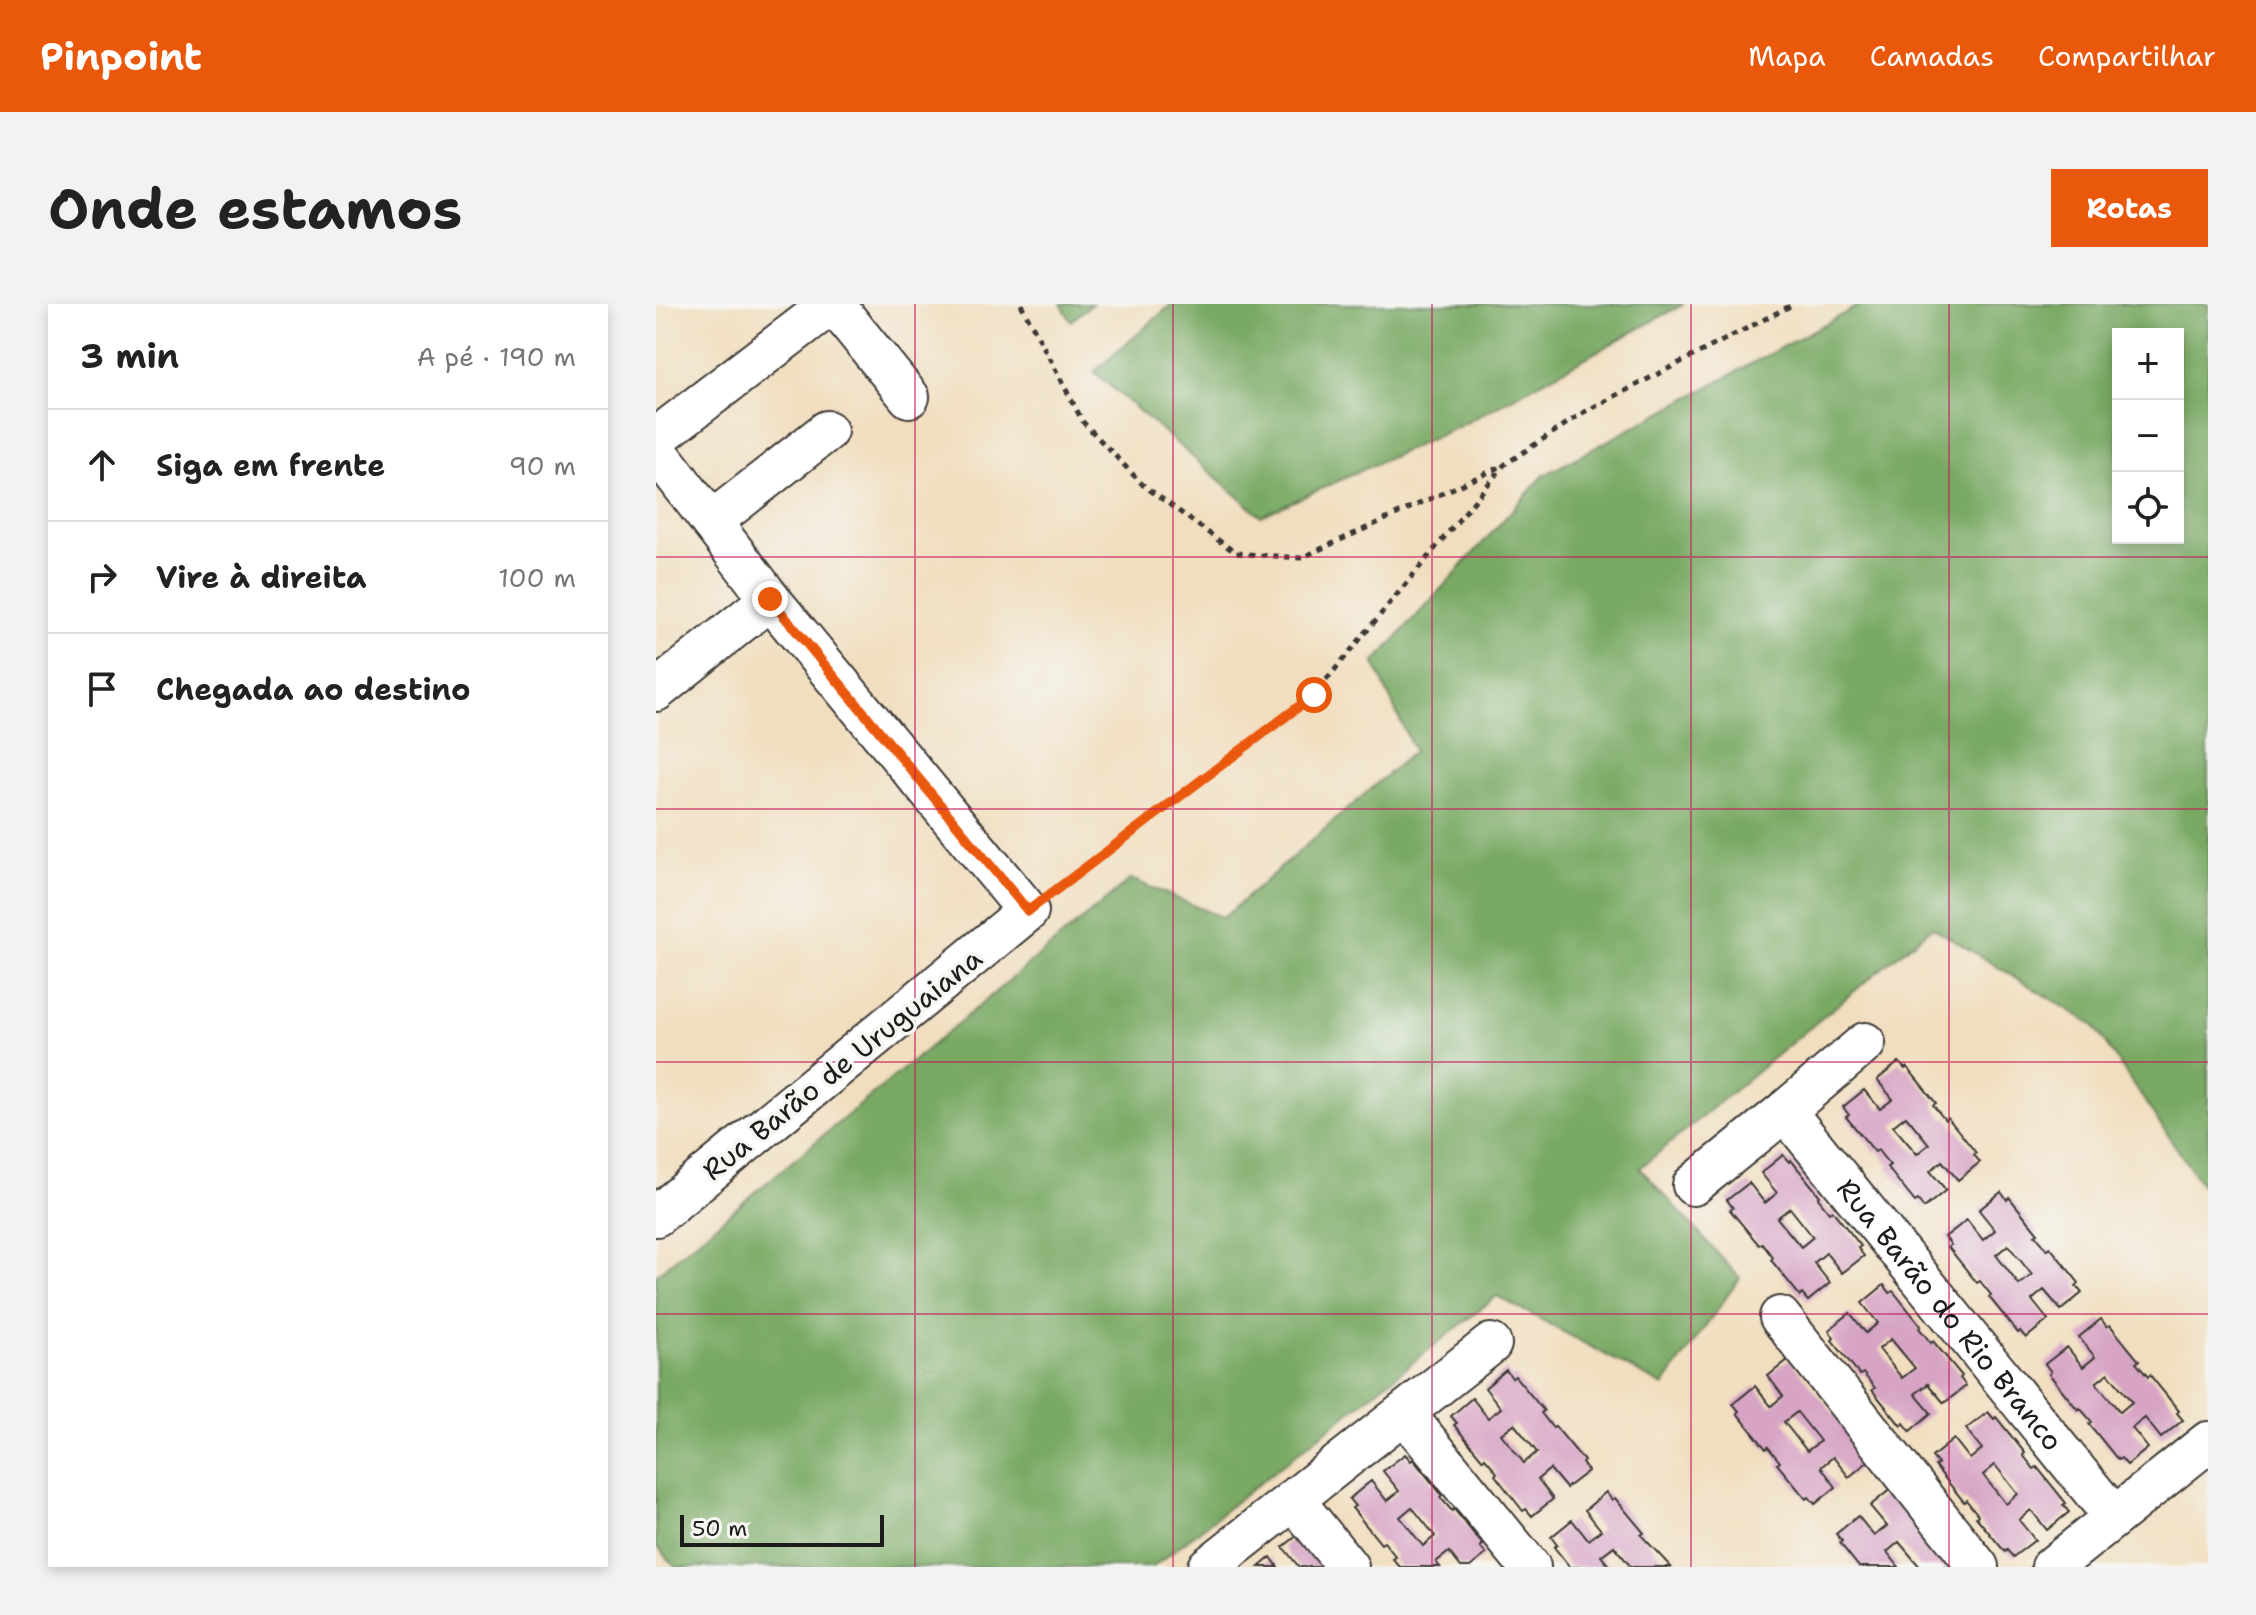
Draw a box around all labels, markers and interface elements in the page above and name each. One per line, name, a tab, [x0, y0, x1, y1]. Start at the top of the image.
text: Pinpoint	[40, 31, 202, 82]
text: Mapa	[1748, 37, 1826, 75]
text: Camadas	[1870, 37, 1994, 75]
text: Compartilhar	[2038, 37, 2216, 75]
button: Rotas	[2051, 169, 2208, 247]
text: Onde estamos	[48, 171, 462, 246]
map controls	[2112, 328, 2184, 544]
button: +	[2112, 328, 2184, 400]
text: 3 min	[80, 333, 179, 379]
text: A pé · 190 m	[417, 339, 576, 374]
button: −	[2112, 400, 2184, 472]
icon: ahead	[80, 443, 124, 487]
text: Siga em frente	[156, 445, 385, 486]
text: 90 m	[509, 448, 576, 483]
button: locate	[2112, 472, 2184, 544]
icon: right	[80, 555, 124, 599]
text: Vire à direita	[156, 557, 367, 598]
text: 100 m	[498, 560, 576, 595]
route end	[752, 581, 788, 617]
icon: arrive	[80, 667, 124, 711]
text: Chegada ao destino	[156, 669, 471, 710]
route start	[1296, 677, 1332, 713]
street label: Rua Barão de Uruguaiana	[694, 939, 990, 1189]
street label: Rua Barão do Rio Branco	[1828, 1171, 2072, 1458]
scale bar	[680, 1511, 884, 1547]
text: 50 m	[692, 1514, 747, 1543]

